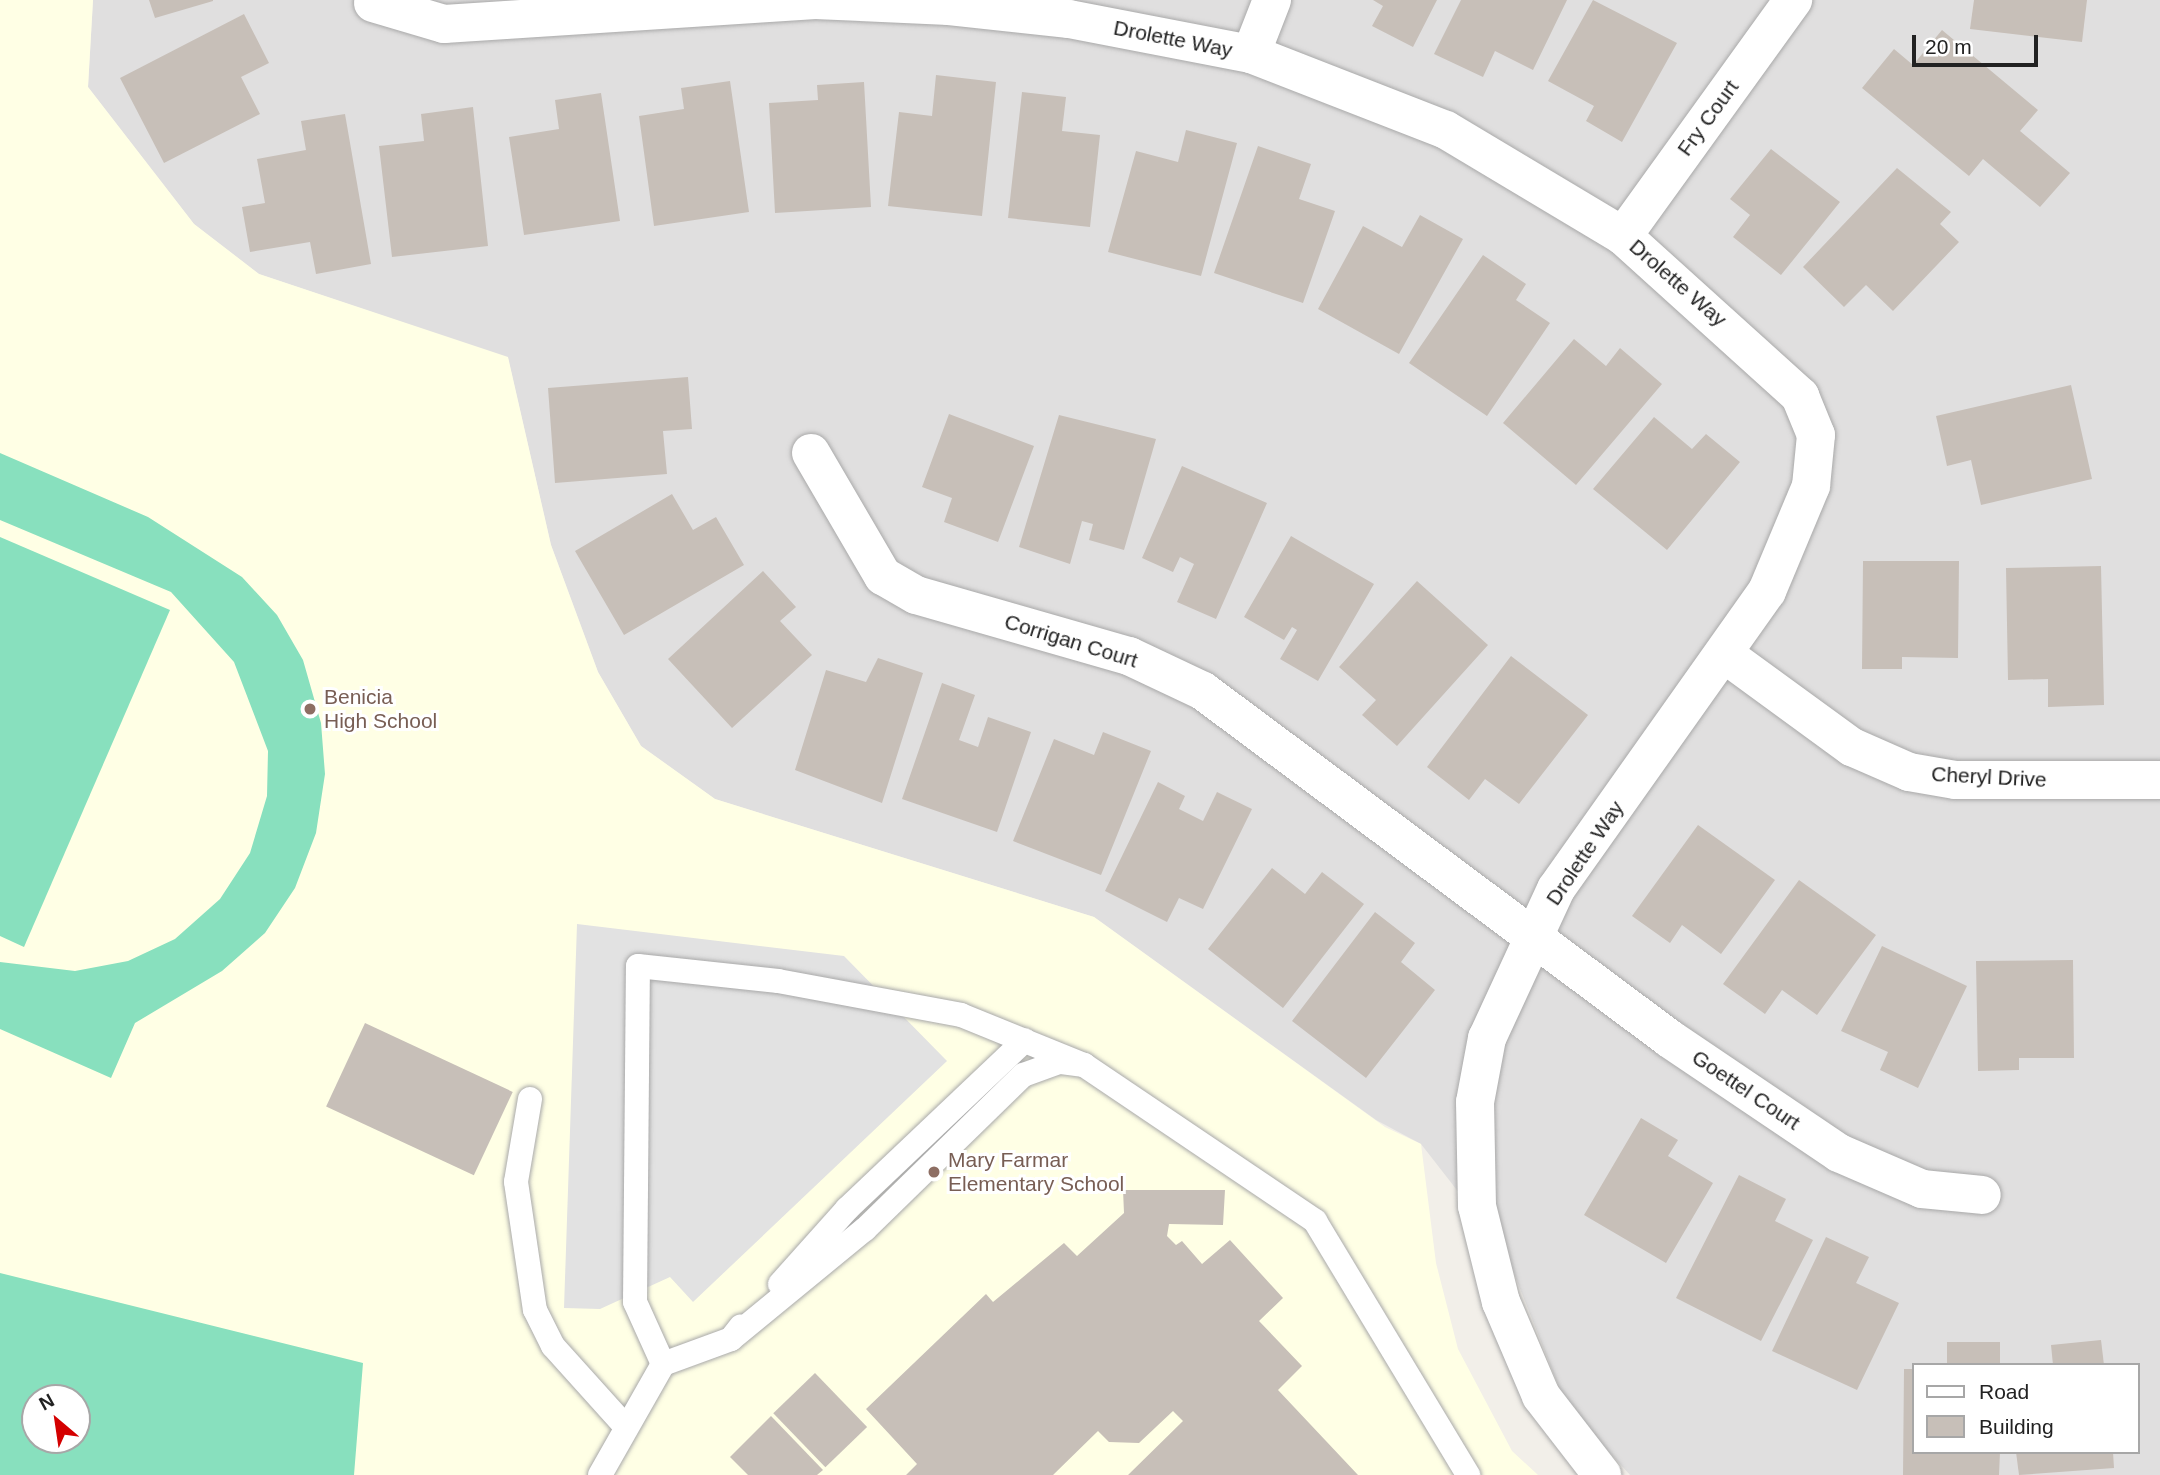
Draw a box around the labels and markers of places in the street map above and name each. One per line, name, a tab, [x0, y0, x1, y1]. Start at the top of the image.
place label: Benicia High School	[324, 684, 437, 734]
marker: Benicia High School	[302, 701, 318, 717]
place label: Mary Farmar Elementary School	[948, 1147, 1124, 1197]
marker: Mary Farmar Elementary School	[926, 1164, 942, 1180]

